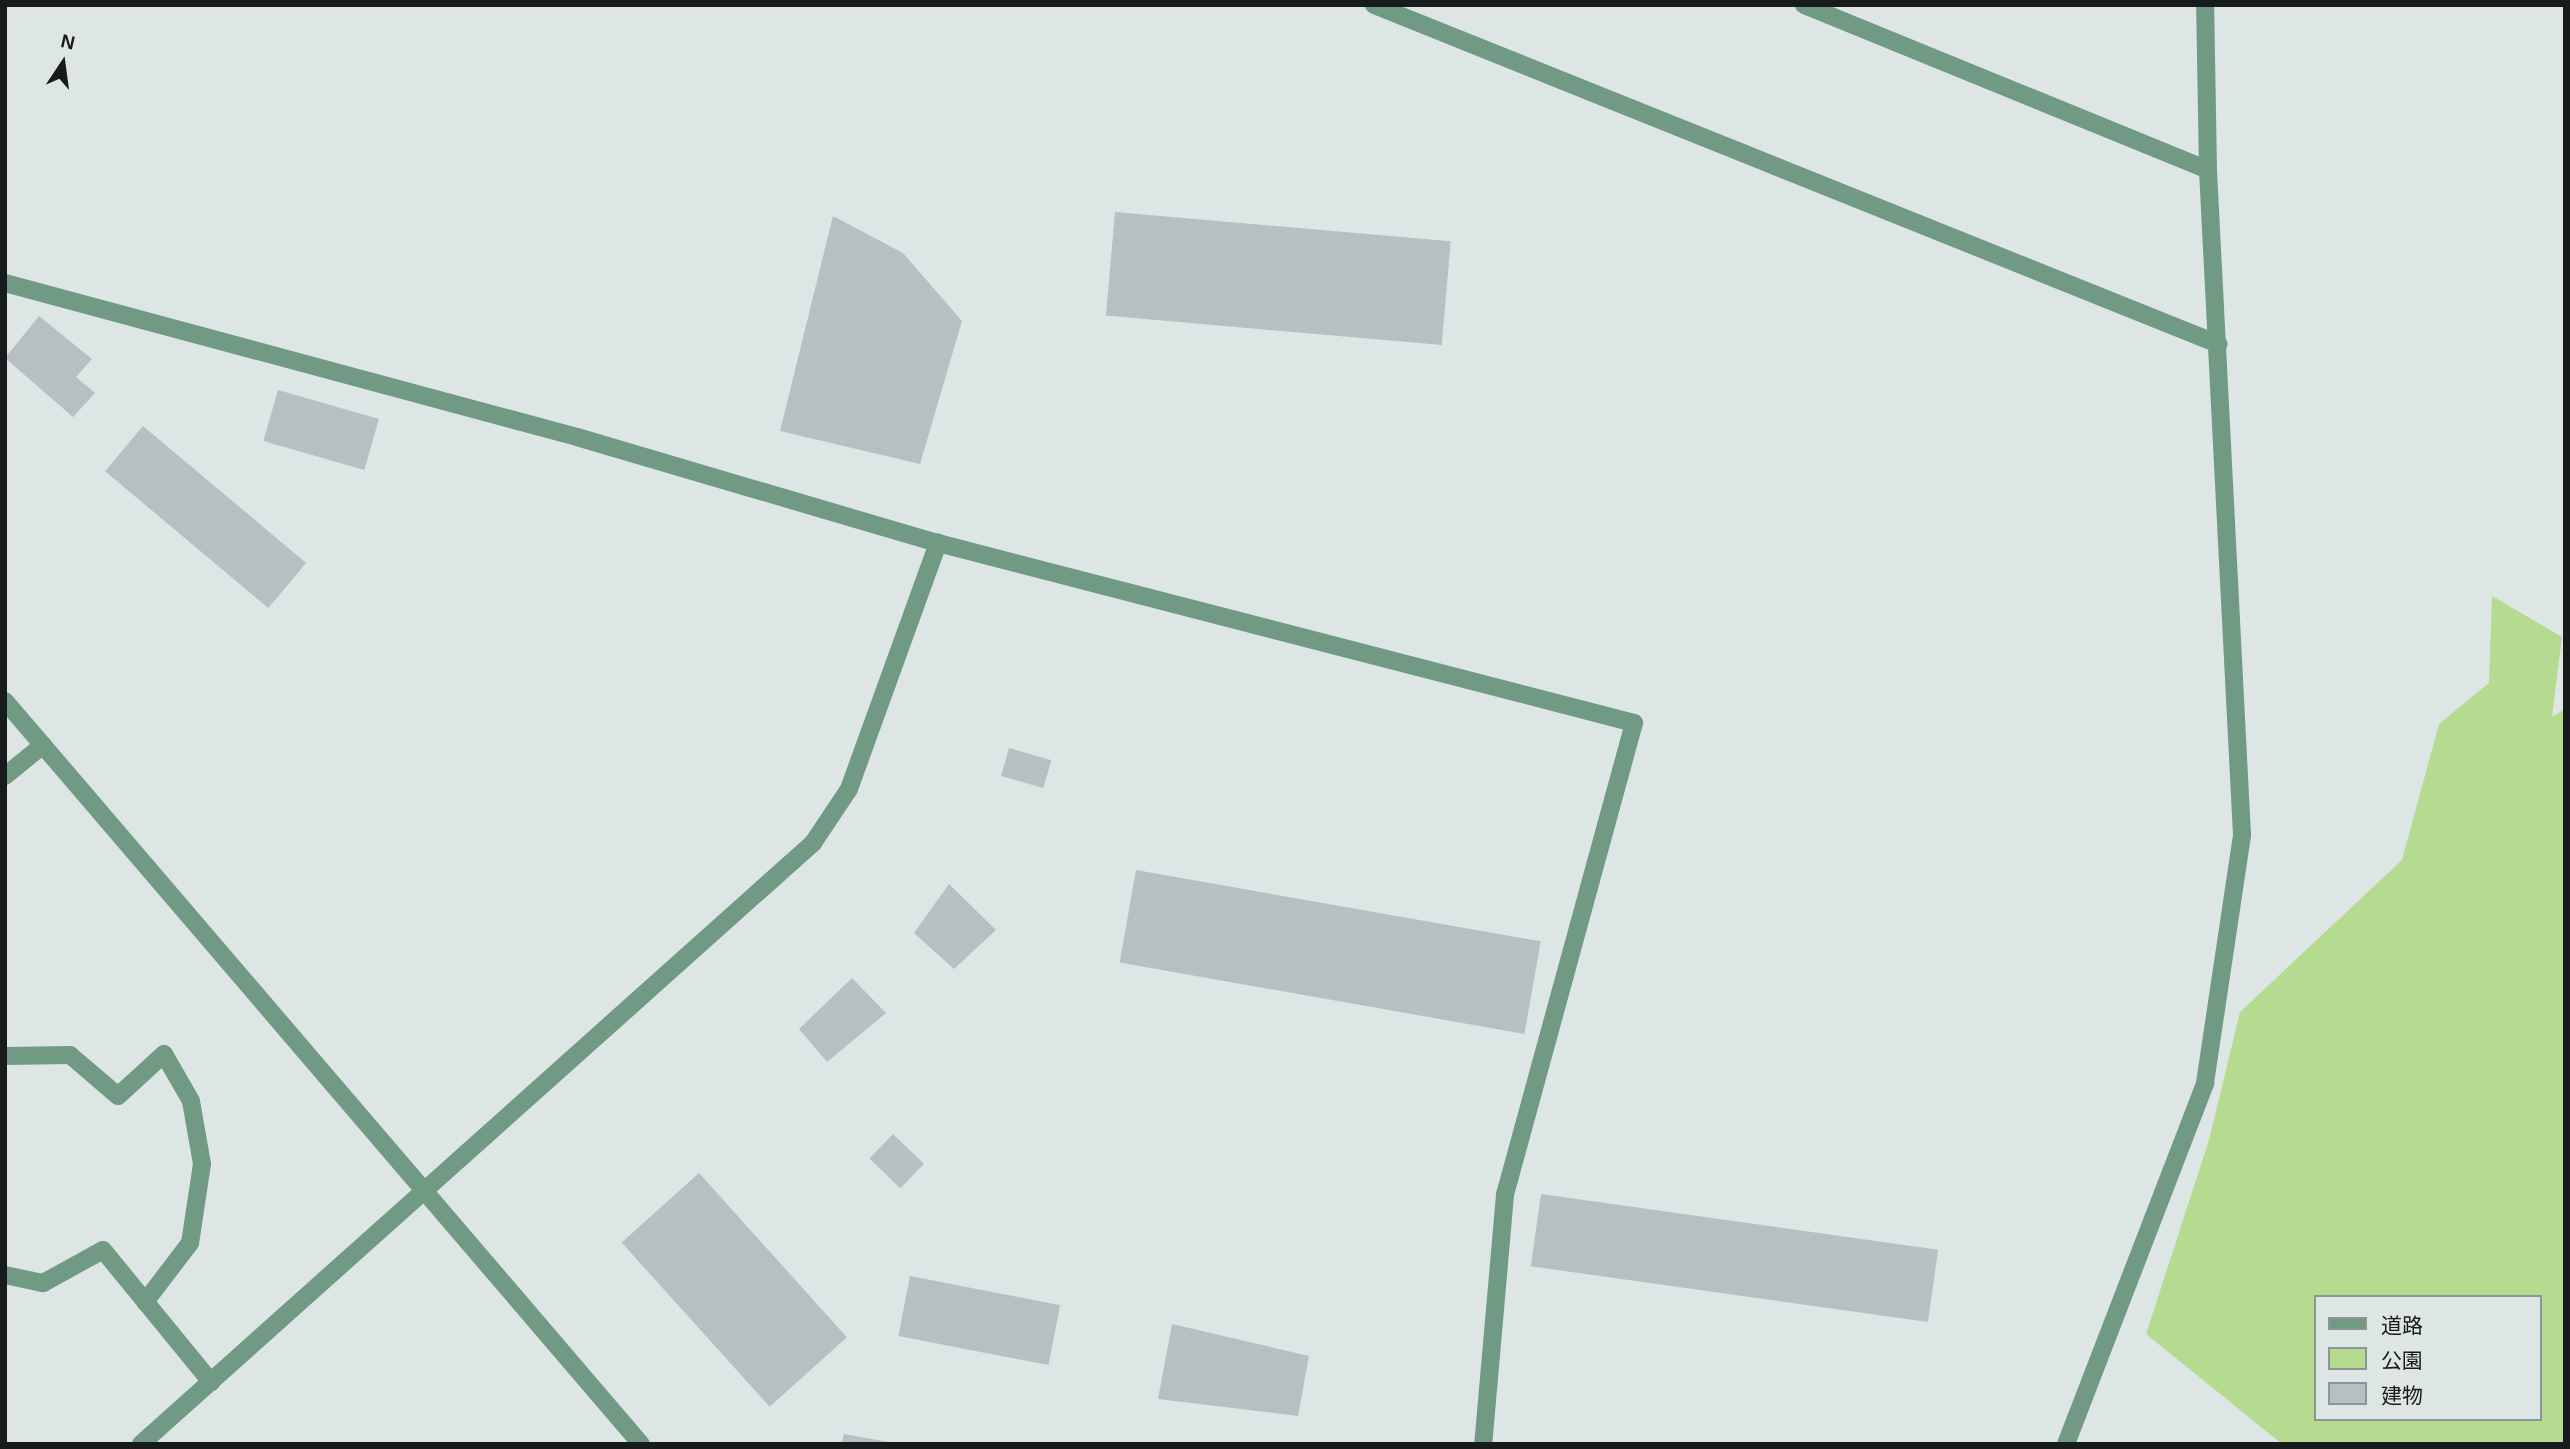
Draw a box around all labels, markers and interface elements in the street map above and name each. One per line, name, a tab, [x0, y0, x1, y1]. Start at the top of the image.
north arrow	[28, 28, 98, 98]
text: N	[59, 30, 77, 54]
legend	[2314, 1295, 2542, 1421]
text: 道路	[2381, 1314, 2423, 1337]
text: 公園	[2381, 1349, 2423, 1372]
text: 建物	[2381, 1384, 2423, 1407]

